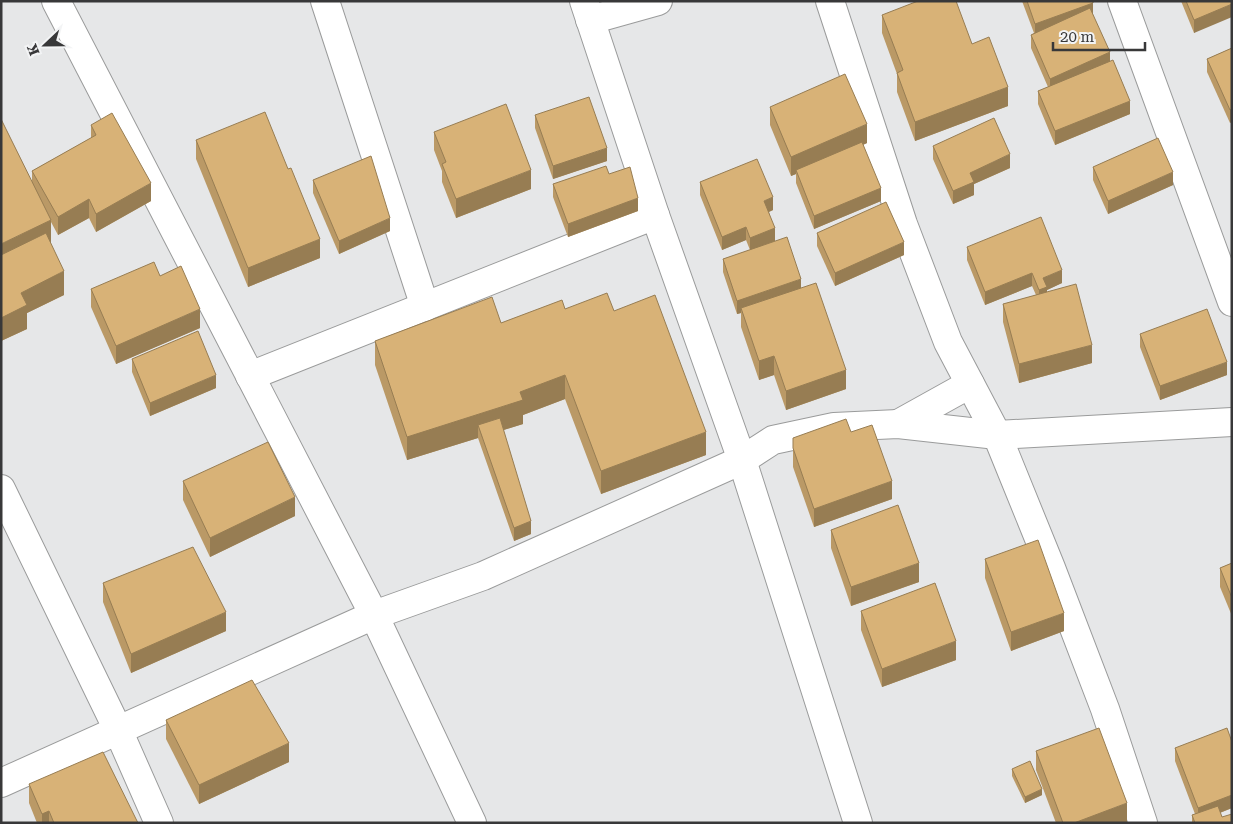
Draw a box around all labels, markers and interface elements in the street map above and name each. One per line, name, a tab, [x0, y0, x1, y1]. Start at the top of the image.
north arrow	[20, 20, 70, 70]
scale bar	[1053, 20, 1146, 52]
text: 20 m	[1060, 28, 1095, 46]
text: K	[23, 42, 42, 58]

